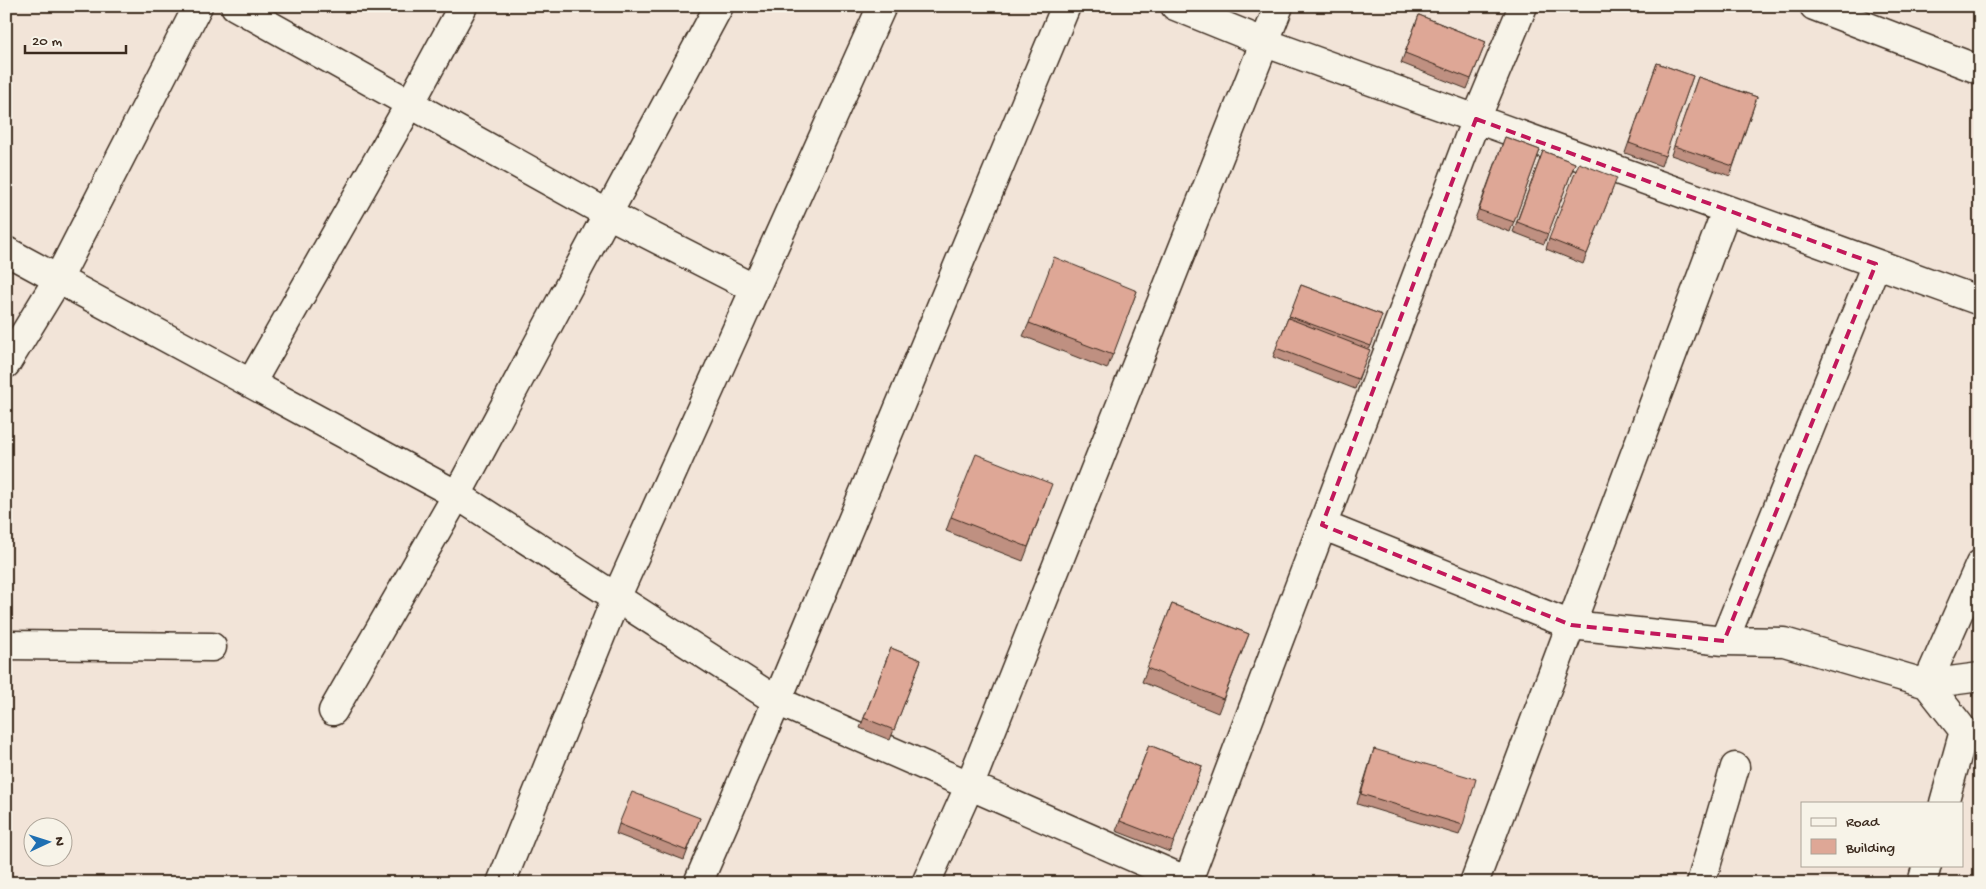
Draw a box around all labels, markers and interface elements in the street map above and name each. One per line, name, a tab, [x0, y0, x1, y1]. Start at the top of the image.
scale bar	[25, 22, 126, 54]
text: 20 m	[32, 33, 62, 51]
legend	[1801, 802, 1964, 866]
text: Road	[1846, 814, 1880, 832]
north arrow	[22, 816, 72, 866]
text: N	[50, 836, 67, 846]
text: Building	[1845, 840, 1895, 858]

